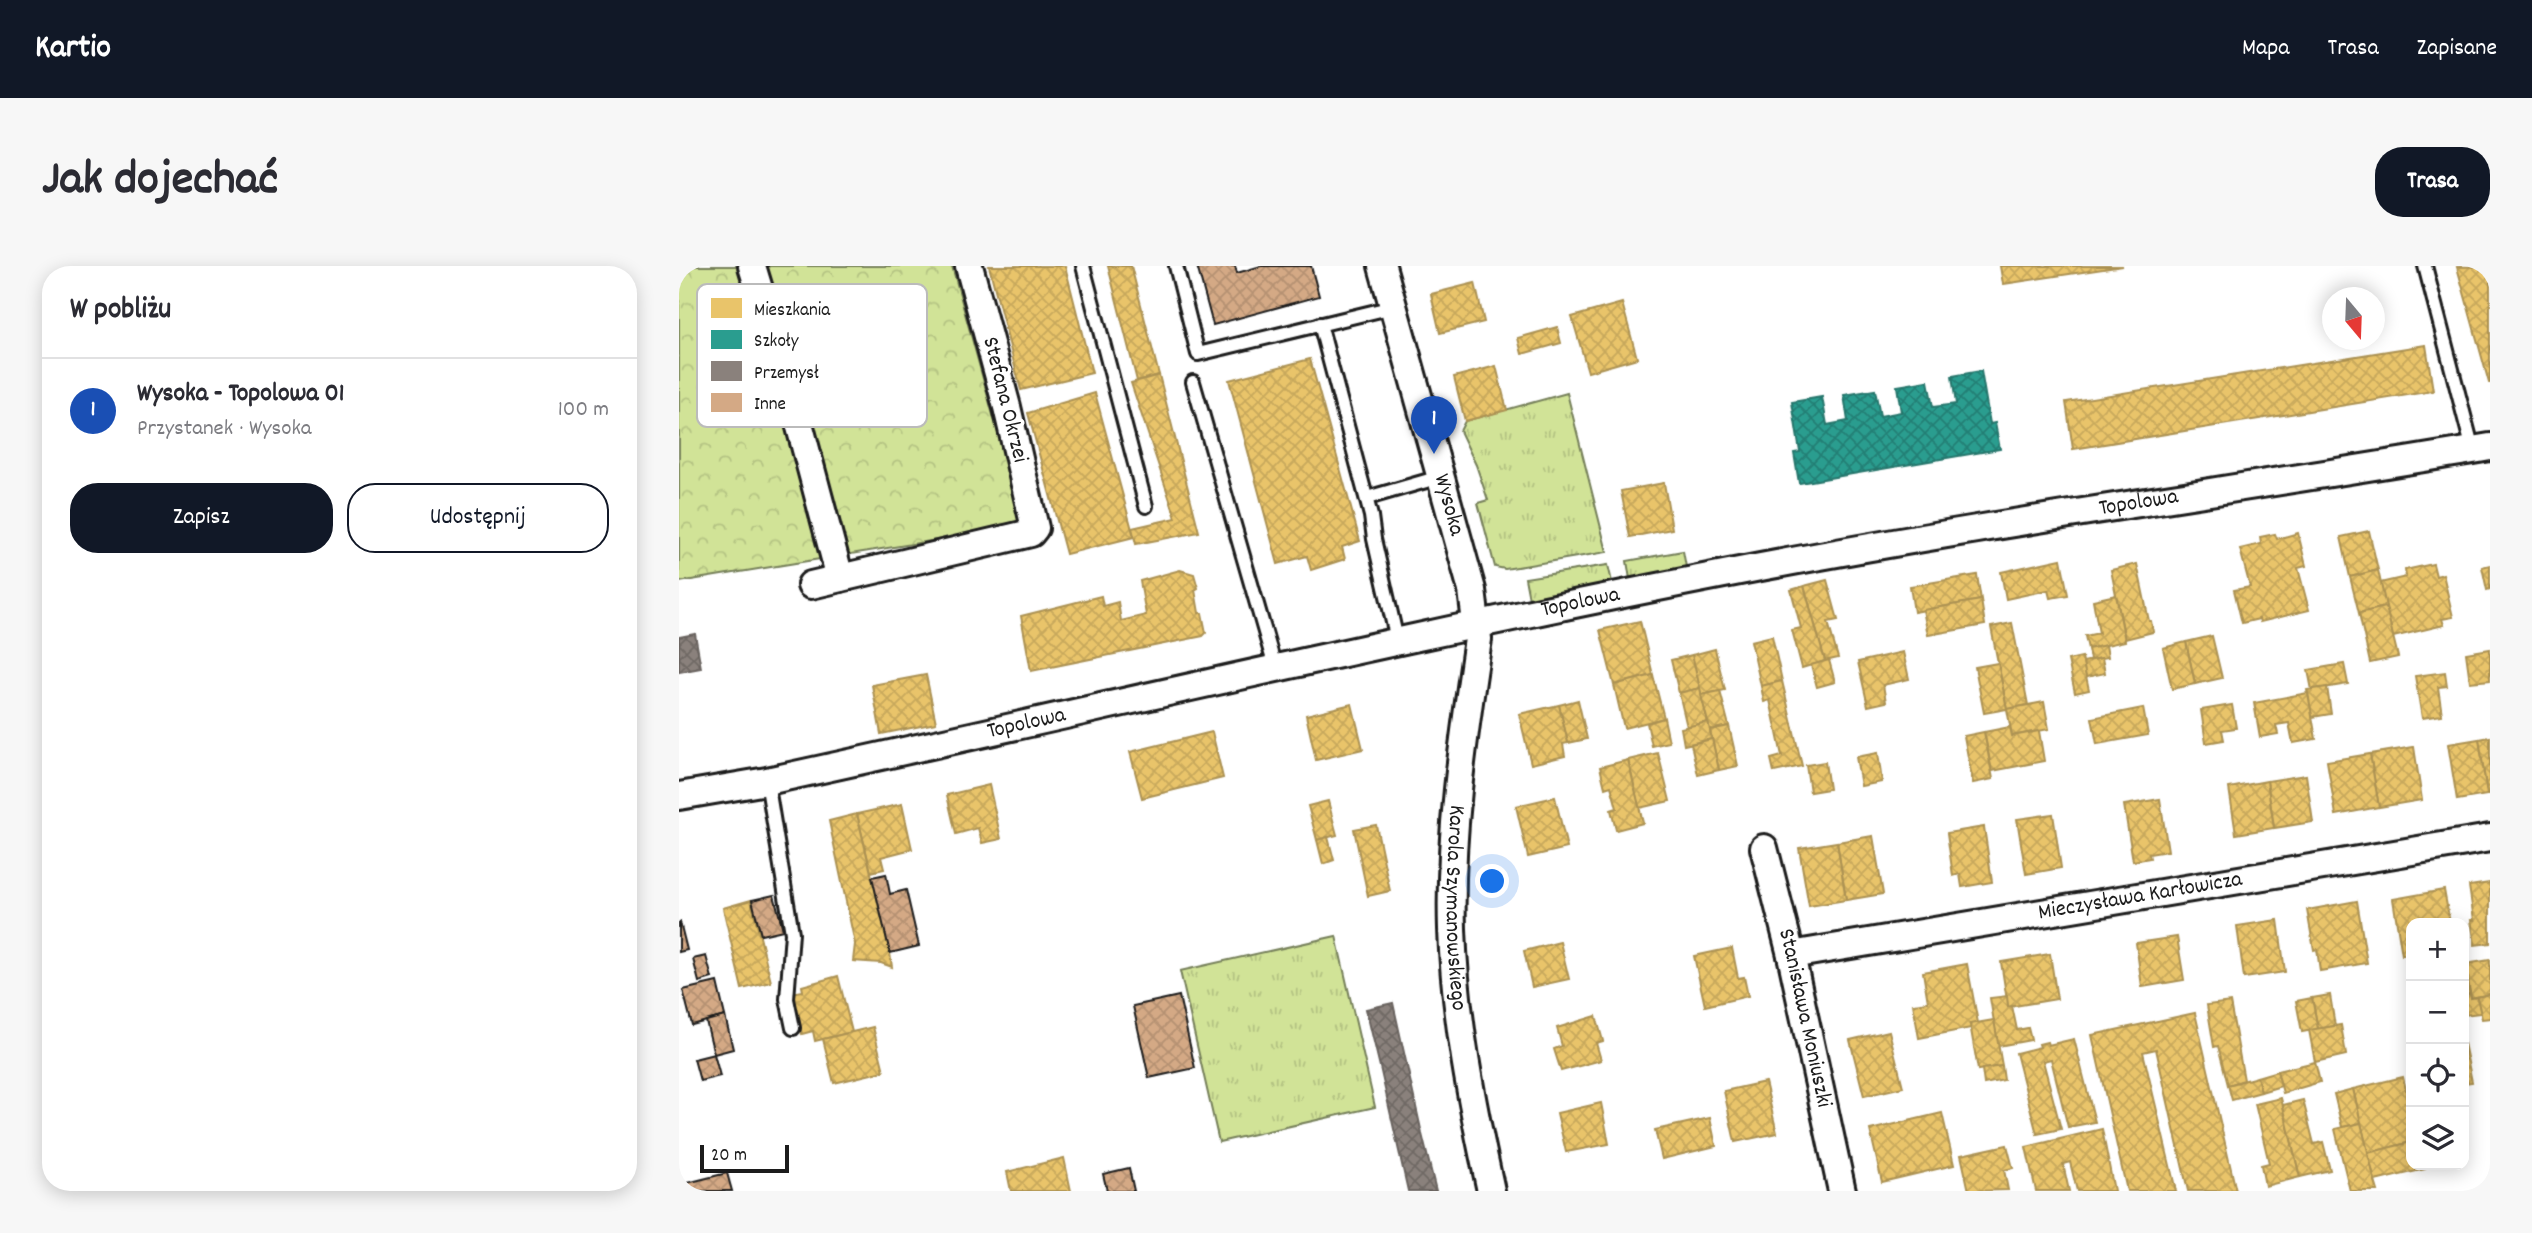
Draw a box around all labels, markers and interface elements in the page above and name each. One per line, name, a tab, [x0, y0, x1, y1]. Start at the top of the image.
text: Kartio	[35, 26, 111, 73]
text: Mapa	[2242, 32, 2290, 66]
text: Trasa	[2328, 32, 2379, 66]
text: Zapisane	[2417, 32, 2497, 66]
text: Jak dojechać	[42, 147, 278, 217]
button: Trasa	[2375, 147, 2490, 217]
legend	[697, 284, 927, 427]
north arrow	[2322, 287, 2385, 350]
text: W pobliżu	[70, 290, 171, 333]
text: Mieszkania	[754, 298, 831, 325]
text: Szkoły	[754, 329, 799, 356]
street label: Stefana Okrzei	[972, 334, 1036, 466]
text: Przemysł	[754, 361, 819, 388]
text: Wysoka - Topolowa 01	[137, 376, 344, 413]
text: Inne	[754, 392, 786, 419]
text: 1	[90, 394, 96, 427]
text: 100 m	[558, 394, 609, 427]
pin: 1	[1411, 396, 1457, 454]
text: Przystanek · Wysoka	[137, 413, 312, 446]
street label: Wysoka	[1424, 470, 1473, 541]
street label: Topolowa	[2097, 481, 2182, 526]
button: Zapisz	[70, 483, 333, 553]
button: Udostępnij	[347, 483, 609, 553]
street label: Topolowa	[1538, 578, 1624, 627]
street label: Topolowa	[984, 699, 1070, 748]
street label: Karola Szymanowskiego	[1435, 803, 1475, 1013]
street label: Mieczysława Karłowicza	[2036, 863, 2246, 930]
your location	[1475, 864, 1509, 898]
map controls	[2406, 918, 2469, 1170]
button: +	[2406, 918, 2469, 981]
street label: Stanisława Moniuszki	[1769, 925, 1840, 1111]
button: −	[2406, 981, 2469, 1044]
button: locate	[2406, 1044, 2469, 1107]
button: layers	[2406, 1107, 2469, 1170]
scale bar	[700, 1142, 789, 1174]
text: 20 m	[711, 1143, 747, 1170]

